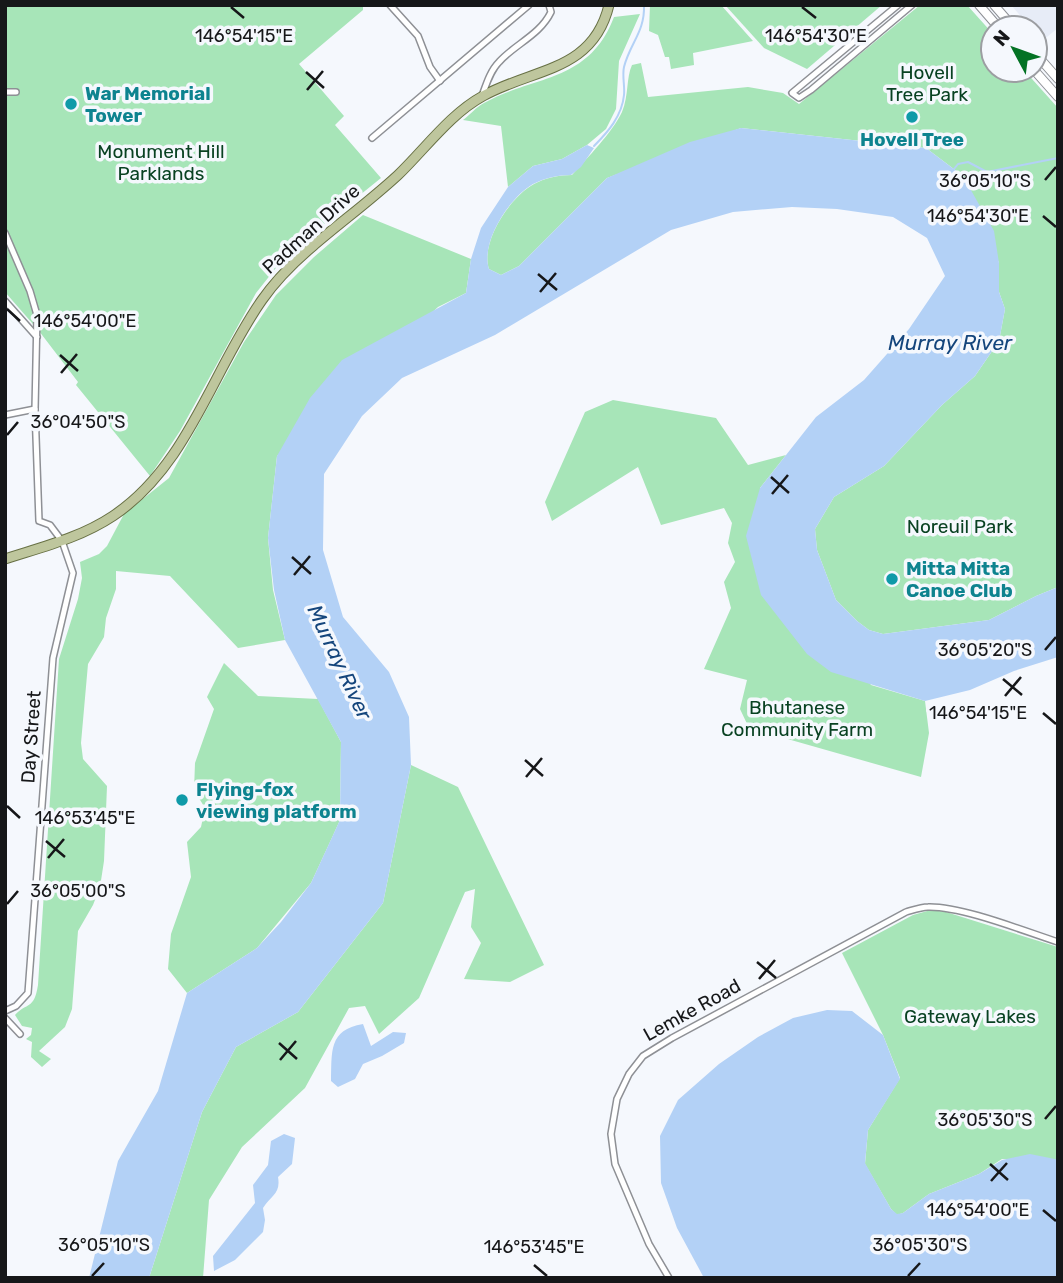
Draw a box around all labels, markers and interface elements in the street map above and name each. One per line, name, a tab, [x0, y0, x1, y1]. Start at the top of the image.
north arrow	[979, 14, 1049, 84]
text: 146°54'15"E	[195, 25, 293, 47]
text: 146°54'30"E	[765, 25, 867, 47]
text: N	[988, 25, 1015, 51]
park label: Hovell Tree Park	[886, 61, 968, 106]
place label: War Memorial Tower	[85, 82, 211, 127]
marker: War Memorial Tower	[63, 96, 79, 112]
marker: Hovell Tree	[904, 109, 920, 125]
place label: Hovell Tree	[860, 128, 964, 151]
park label: Monument Hill Parklands	[97, 140, 225, 185]
text: 36°05'10"S	[939, 170, 1031, 192]
street label: Padman Drive	[258, 179, 364, 279]
text: 146°54'30"E	[927, 205, 1029, 227]
text: 146°54'00"E	[34, 310, 136, 332]
water label: Murray River	[888, 330, 1013, 355]
text: 36°04'50"S	[31, 411, 125, 433]
park label: Noreuil Park	[907, 515, 1014, 538]
place label: Mitta Mitta Canoe Club	[906, 557, 1013, 602]
marker: Mitta Mitta Canoe Club	[884, 571, 900, 587]
water label: Murray River	[302, 601, 378, 724]
text: 36°05'20"S	[938, 639, 1032, 661]
street label: Day Street	[16, 689, 46, 784]
park label: Bhutanese Community Farm	[721, 696, 873, 741]
text: 146°54'15"E	[929, 702, 1027, 724]
place label: Flying-fox viewing platform	[196, 778, 357, 823]
marker: Flying-fox viewing platform	[174, 792, 190, 808]
text: 146°53'45"E	[35, 807, 135, 829]
text: 36°05'00"S	[30, 880, 126, 902]
street label: Lemke Road	[639, 974, 745, 1046]
park label: Gateway Lakes	[904, 1005, 1036, 1028]
text: 36°05'30"S	[938, 1109, 1032, 1131]
text: 146°54'00"E	[927, 1199, 1029, 1221]
text: 36°05'10"S	[58, 1234, 150, 1256]
text: 36°05'30"S	[873, 1234, 967, 1256]
text: 146°53'45"E	[484, 1236, 584, 1258]

